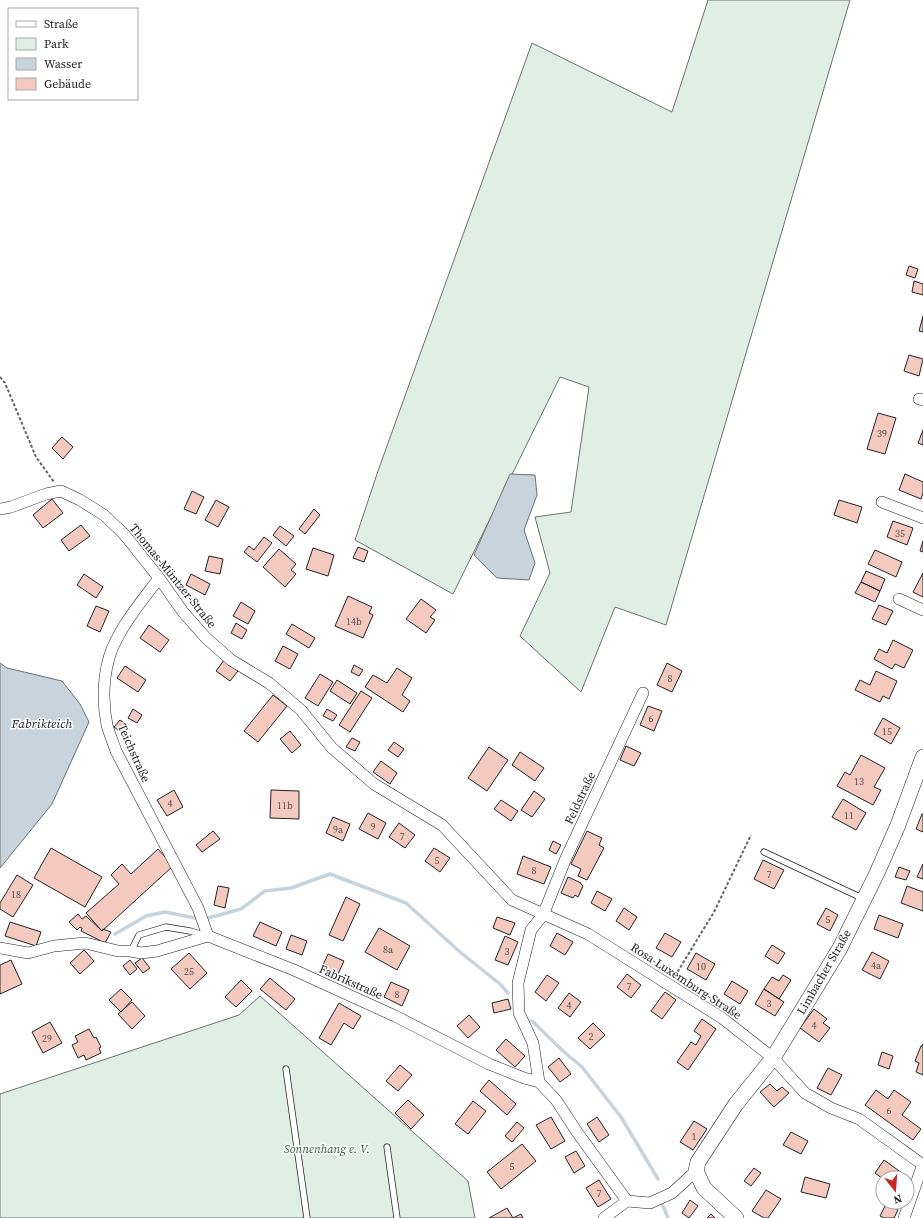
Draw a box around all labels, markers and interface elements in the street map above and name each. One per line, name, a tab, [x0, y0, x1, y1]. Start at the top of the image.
legend	[8, 8, 138, 100]
text: Straße	[44, 16, 78, 32]
text: Park	[44, 36, 69, 52]
text: Wasser	[44, 56, 82, 72]
text: Gebäude	[44, 76, 91, 92]
house number: 39	[877, 427, 887, 440]
street label: Thomas-Müntzer-Straße	[126, 521, 220, 631]
house number: 35	[895, 527, 905, 540]
house number: 14b	[346, 615, 362, 628]
house number: 8	[668, 672, 673, 685]
house number: 6	[649, 712, 654, 725]
water label: Fabrikteich	[11, 715, 72, 732]
street label: Teichstraße	[114, 721, 154, 785]
house number: 15	[882, 725, 892, 738]
street label: Feldstraße	[561, 769, 599, 827]
house number: 13	[854, 775, 864, 788]
house number: 4	[168, 797, 173, 810]
house number: 11b	[277, 799, 293, 812]
house number: 11	[844, 809, 854, 822]
house number: 9	[371, 820, 376, 833]
house number: 9a	[333, 823, 344, 836]
house number: 7	[400, 830, 405, 843]
house number: 5	[435, 854, 440, 867]
house number: 8	[532, 864, 537, 877]
house number: 7	[767, 868, 772, 881]
house number: 18	[11, 888, 21, 901]
house number: 5	[826, 913, 831, 926]
street label: Limbacher Straße	[793, 927, 855, 1017]
street label: Rosa-Luxemburg-Straße	[628, 939, 744, 1023]
house number: 8a	[383, 943, 394, 956]
house number: 3	[505, 945, 510, 958]
house number: 4a	[871, 959, 882, 972]
house number: 10	[696, 960, 706, 973]
street label: Fabrikstraße	[317, 961, 385, 1003]
house number: 25	[184, 965, 194, 978]
house number: 7	[627, 980, 632, 993]
house number: 8	[395, 988, 400, 1001]
house number: 3	[767, 997, 772, 1010]
house number: 4	[567, 999, 572, 1012]
house number: 4	[812, 1019, 817, 1032]
house number: 2	[589, 1030, 594, 1043]
house number: 29	[42, 1032, 52, 1045]
house number: 6	[887, 1104, 892, 1117]
house number: 1	[692, 1130, 697, 1143]
park label: Sonnenhang e. V.	[284, 1141, 370, 1157]
house number: 5	[510, 1160, 515, 1173]
north arrow	[875, 1170, 915, 1210]
house number: 7	[597, 1187, 602, 1200]
text: N	[892, 1191, 904, 1207]

